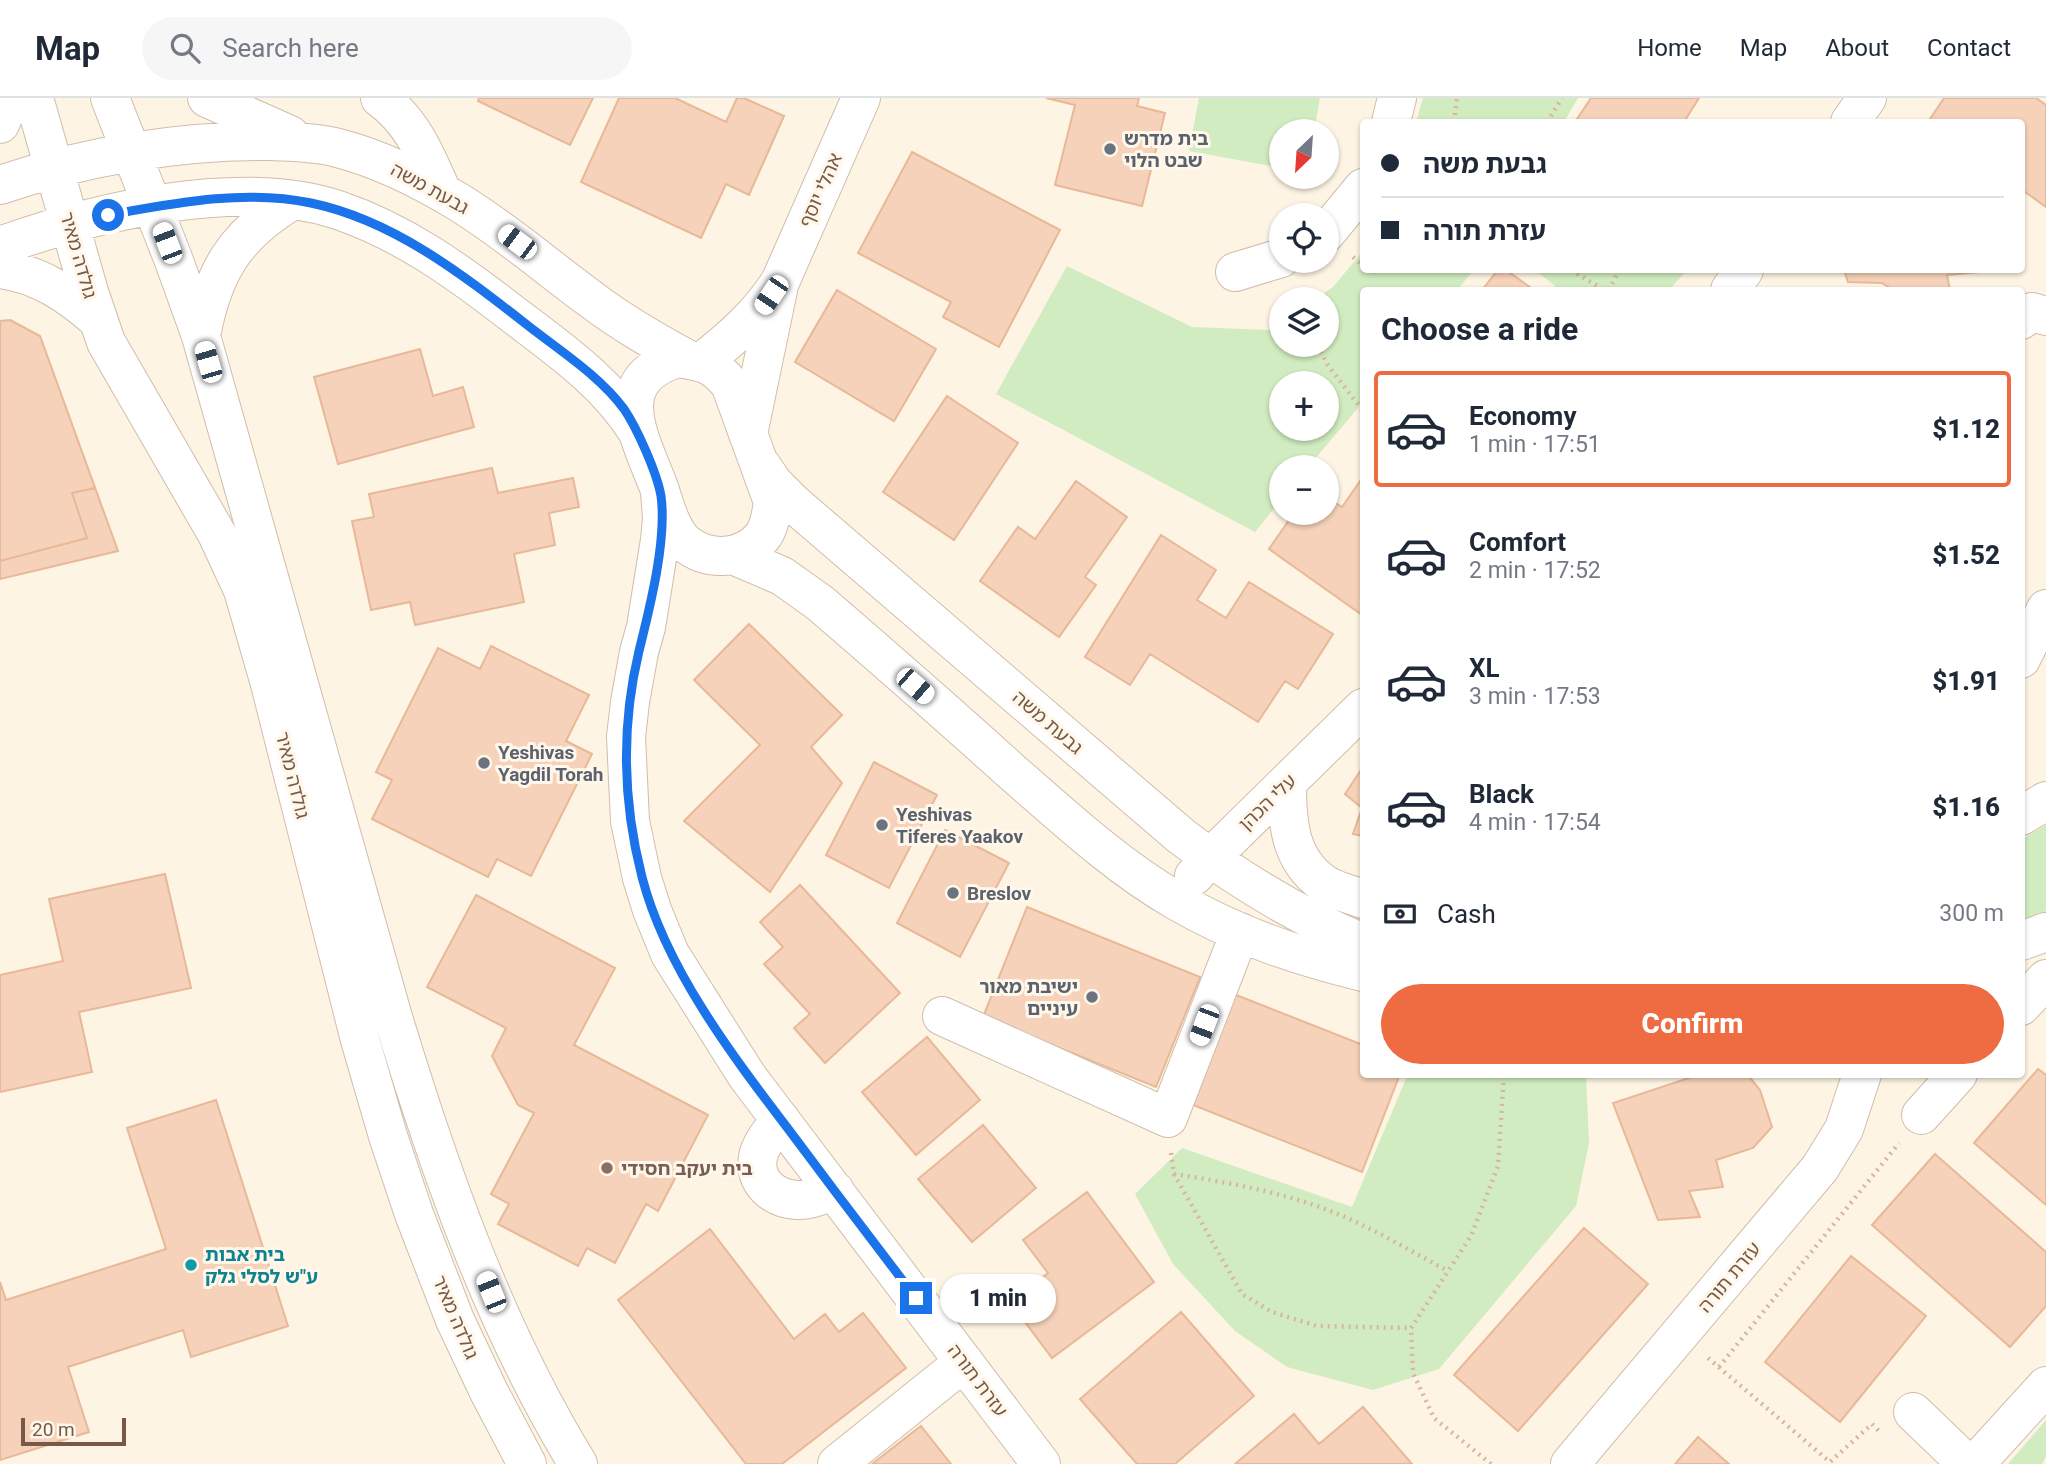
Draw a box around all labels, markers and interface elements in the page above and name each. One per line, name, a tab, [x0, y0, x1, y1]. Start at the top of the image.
search box	[142, 17, 632, 80]
text: Map	[35, 29, 100, 68]
icon: search	[166, 29, 204, 67]
text: Search here	[222, 33, 359, 63]
text: Home	[1637, 34, 1702, 62]
text: Map	[1740, 34, 1787, 62]
text: About	[1825, 34, 1889, 62]
text: Contact	[1927, 34, 2011, 62]
north arrow	[1269, 119, 1339, 189]
map controls	[1269, 119, 1339, 525]
place label: בית מדרש שבט הלוי	[1124, 127, 1208, 172]
marker: בית מדרש שבט הלוי	[1102, 141, 1118, 157]
text: גבעת משה	[1423, 149, 1547, 179]
street label: אהלי יוסף	[794, 150, 847, 231]
street label: גבעת משה	[387, 158, 473, 219]
route start	[92, 199, 124, 231]
button: locate	[1269, 203, 1339, 273]
street label: גולדה מאיר	[55, 209, 102, 301]
text: עזרת תורה	[1423, 216, 1546, 246]
car	[150, 220, 185, 266]
car	[494, 221, 541, 263]
car	[751, 272, 792, 318]
button: layers	[1269, 287, 1339, 357]
text: Choose a ride	[1381, 310, 1578, 348]
car	[193, 339, 224, 385]
button: +	[1269, 371, 1339, 441]
icon: car	[1385, 398, 1448, 461]
text: Economy	[1469, 401, 1576, 431]
text: $1.12	[1932, 414, 2000, 444]
text: 1 min · 17:51	[1469, 431, 1601, 458]
button: −	[1269, 455, 1339, 525]
icon: car	[1385, 524, 1448, 587]
text: Comfort	[1469, 527, 1566, 557]
text: $1.52	[1932, 540, 2000, 570]
text: 2 min · 17:52	[1469, 557, 1601, 584]
icon: car	[1385, 650, 1448, 713]
text: XL	[1469, 653, 1500, 683]
car	[893, 664, 938, 708]
text: $1.91	[1932, 666, 2000, 696]
text: 3 min · 17:53	[1469, 683, 1601, 710]
street label: גבעת משה	[1008, 686, 1087, 759]
street label: גולדה מאיר	[271, 729, 314, 821]
place label: Yeshivas Yagdil Torah	[498, 741, 604, 786]
marker: Yeshivas Yagdil Torah	[476, 755, 492, 771]
street label: עלי הכהן	[1234, 769, 1301, 835]
icon: car	[1385, 776, 1448, 839]
text: Black	[1469, 779, 1534, 809]
text: $1.16	[1932, 792, 2000, 822]
place label: Yeshivas Tiferes Yaakov	[896, 803, 1023, 848]
text: 4 min · 17:54	[1469, 809, 1601, 836]
marker: Yeshivas Tiferes Yaakov	[874, 817, 890, 833]
place label: Breslov	[967, 882, 1032, 905]
marker: Breslov	[945, 885, 961, 901]
icon: cash	[1381, 895, 1419, 933]
text: Cash	[1437, 899, 1496, 929]
text: 300 m	[1939, 900, 2004, 927]
place label: ישיבת מאור עיניים	[979, 975, 1078, 1020]
button: Confirm	[1381, 984, 2004, 1064]
marker: ישיבת מאור עיניים	[1084, 989, 1100, 1005]
car	[1187, 1002, 1222, 1048]
place label: בית יעקב חסידי	[621, 1157, 753, 1180]
marker: בית יעקב חסידי	[599, 1160, 615, 1176]
street label: עזרת תורה	[1693, 1237, 1766, 1317]
place label: בית אבות ע"ש לסלי גלק	[205, 1243, 318, 1288]
marker: בית אבות ע"ש לסלי גלק	[183, 1257, 199, 1273]
car	[474, 1269, 509, 1315]
street label: גולדה מאיר	[428, 1272, 483, 1362]
callout: 1 min	[940, 1274, 1056, 1322]
route end	[900, 1282, 932, 1314]
text: 1 min	[969, 1285, 1027, 1312]
street label: עזרת תורה	[943, 1339, 1012, 1421]
scale bar	[21, 1415, 126, 1447]
text: 20 m	[32, 1418, 75, 1441]

